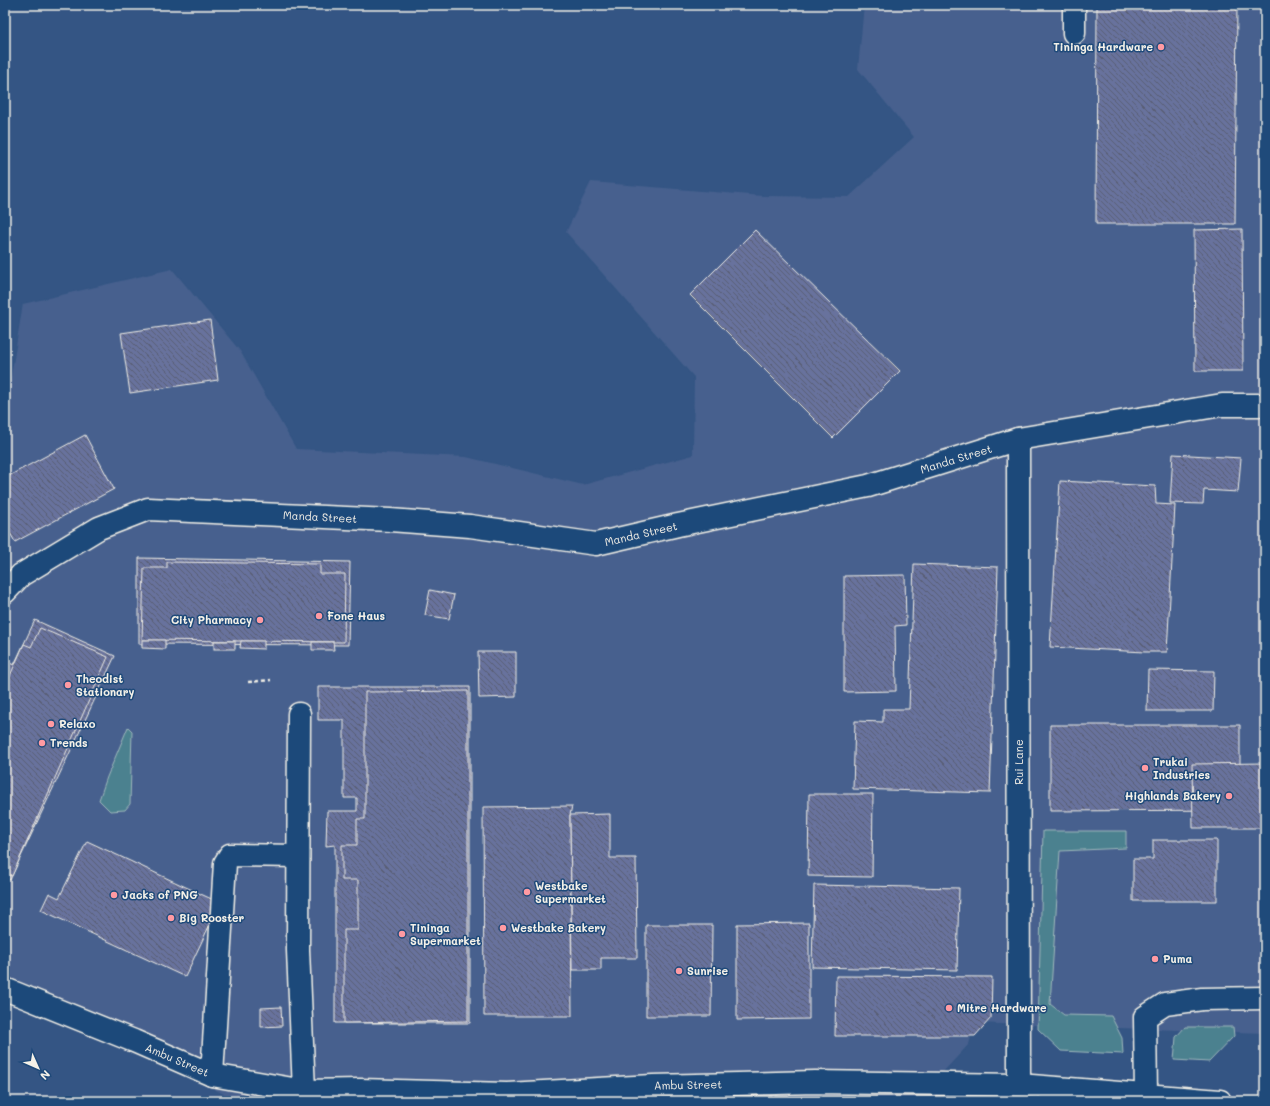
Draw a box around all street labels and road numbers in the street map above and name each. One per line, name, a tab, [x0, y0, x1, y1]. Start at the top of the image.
street label: Manda Street	[918, 440, 994, 477]
street label: Manda Street	[283, 507, 358, 526]
street label: Manda Street	[603, 518, 679, 549]
street label: Rui Lane	[1011, 739, 1026, 785]
street label: Ambu Street	[143, 1039, 212, 1080]
street label: Ambu Street	[654, 1076, 722, 1093]

